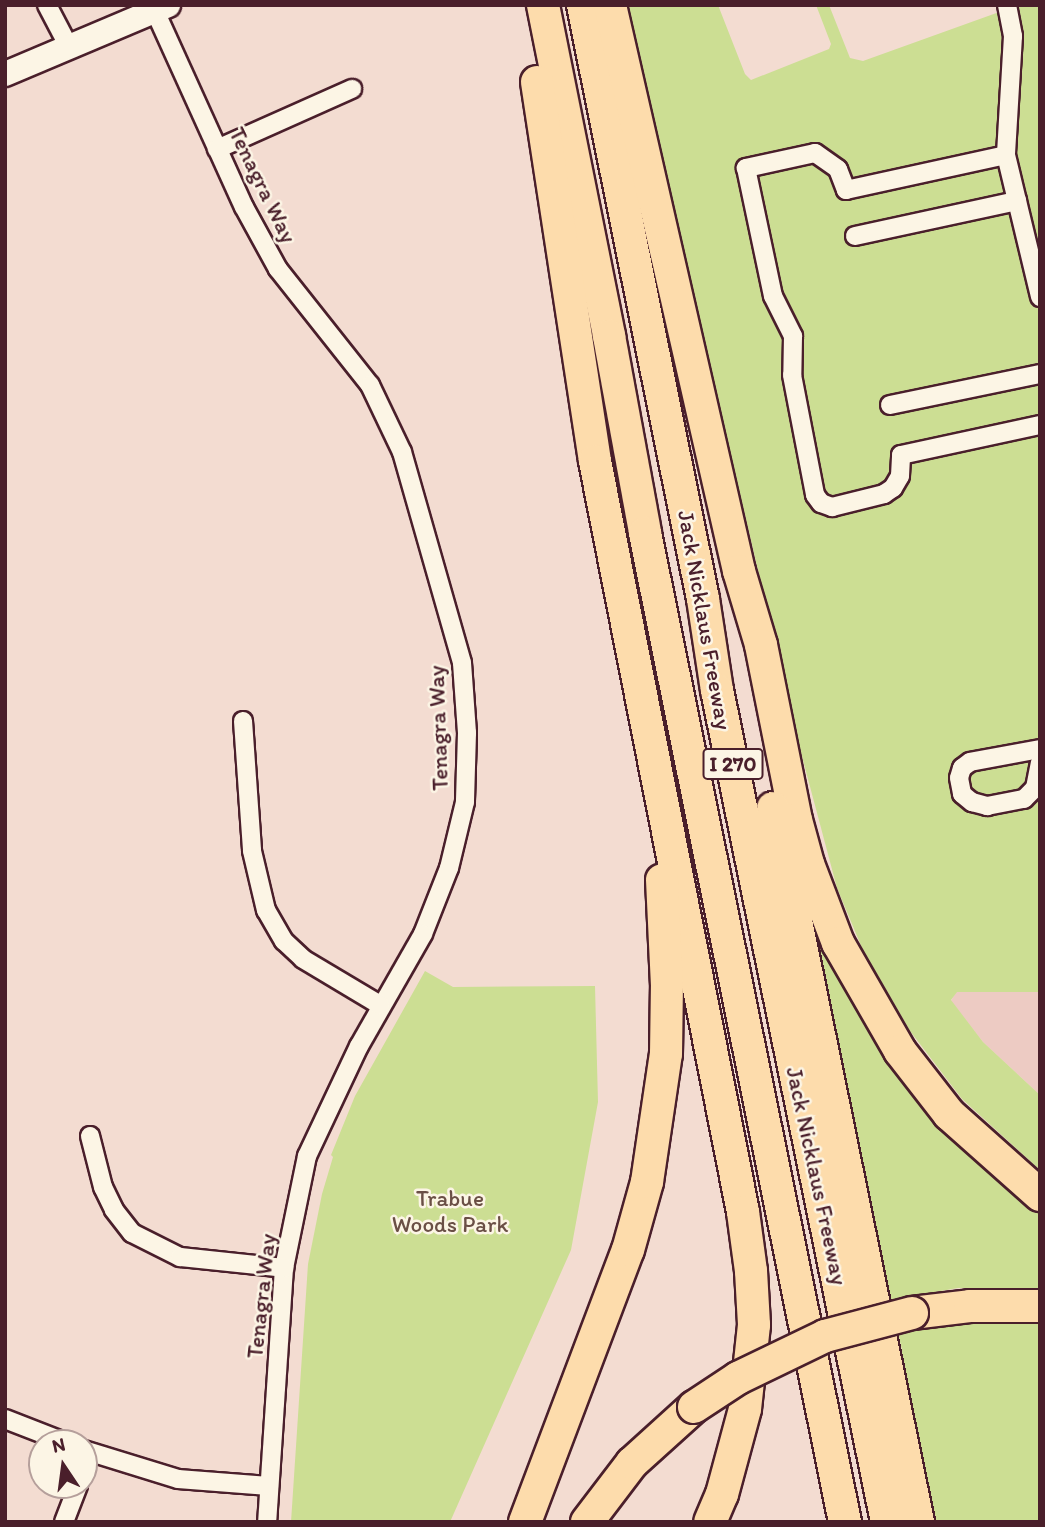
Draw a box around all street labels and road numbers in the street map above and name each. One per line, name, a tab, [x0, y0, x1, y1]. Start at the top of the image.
street label: Tenagra Way	[223, 123, 303, 247]
street label: Jack Nicklaus Freeway	[672, 509, 738, 731]
street label: Tenagra Way	[422, 665, 454, 791]
road number: I 270	[702, 746, 764, 782]
street label: Jack Nicklaus Freeway	[780, 1065, 854, 1287]
street label: Tenagra Way	[241, 1232, 281, 1360]

